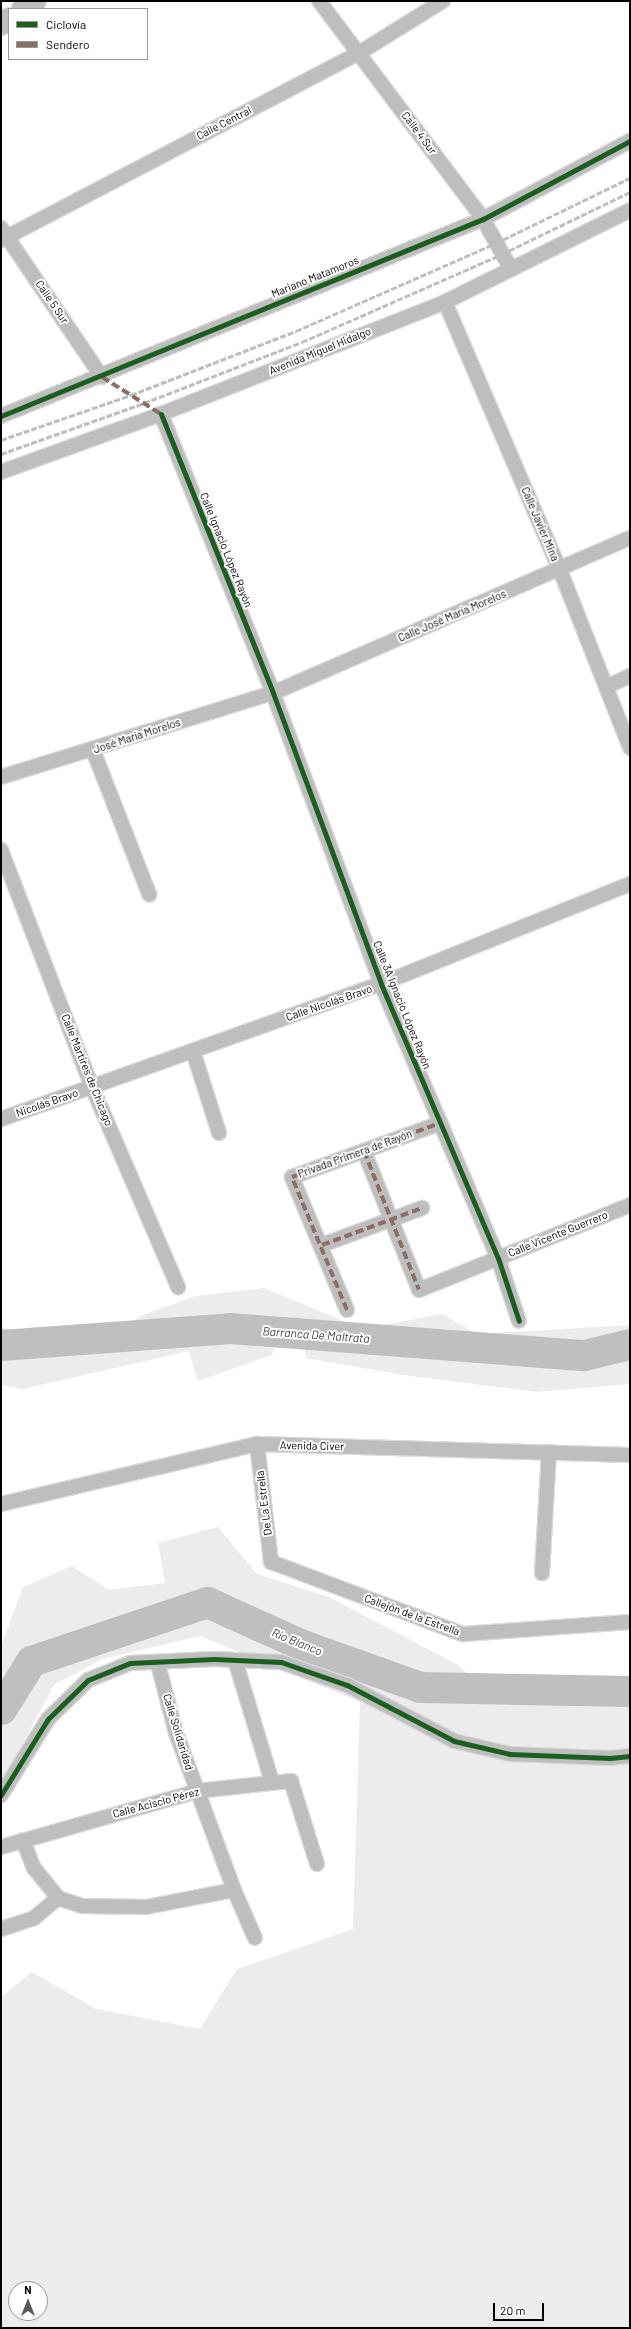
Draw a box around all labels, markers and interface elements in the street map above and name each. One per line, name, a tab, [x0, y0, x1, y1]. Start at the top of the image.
legend	[8, 8, 148, 60]
text: Ciclovía	[46, 17, 86, 31]
text: Sendero	[46, 37, 90, 51]
street label: Calle Central	[194, 104, 254, 142]
street label: Calle 4 Sur	[399, 109, 439, 157]
street label: Mariano Matamoros	[269, 253, 361, 301]
street label: Calle 5 Sur	[33, 278, 71, 326]
street label: Avenida Miguel Hidalgo	[267, 324, 373, 378]
street label: Calle Javier Mina	[518, 485, 562, 563]
street label: Calle Ignacio López Rayón	[197, 491, 255, 609]
street label: Calle José María Morelos	[396, 587, 508, 645]
street label: José María Morelos	[92, 716, 182, 756]
street label: Calle 3A Ignacio López Rayón	[370, 939, 434, 1071]
street label: Calle Nicolás Bravo	[284, 982, 374, 1024]
street label: Calle Mártires de Chicago	[58, 1012, 116, 1128]
street label: Nicolás Bravo	[14, 1086, 80, 1120]
street label: Privada Primera de Rayón	[296, 1127, 414, 1181]
street label: Calle Vicente Guerrero	[506, 1208, 610, 1260]
water label: Barranca De Maltrata	[262, 1324, 370, 1346]
street label: Avenida Civer	[280, 1439, 344, 1453]
street label: De La Estrella	[253, 1470, 275, 1536]
street label: Callejón de la Estrella	[362, 1592, 462, 1638]
water label: Río Blanco	[270, 1625, 324, 1659]
street label: Calle Solidaridad	[160, 1692, 196, 1772]
street label: Calle Acisclo Pérez	[111, 1785, 201, 1821]
north arrow	[8, 2281, 48, 2321]
text: N	[24, 2283, 32, 2296]
scale bar	[495, 2295, 546, 2321]
text: 20 m	[500, 2303, 526, 2317]

